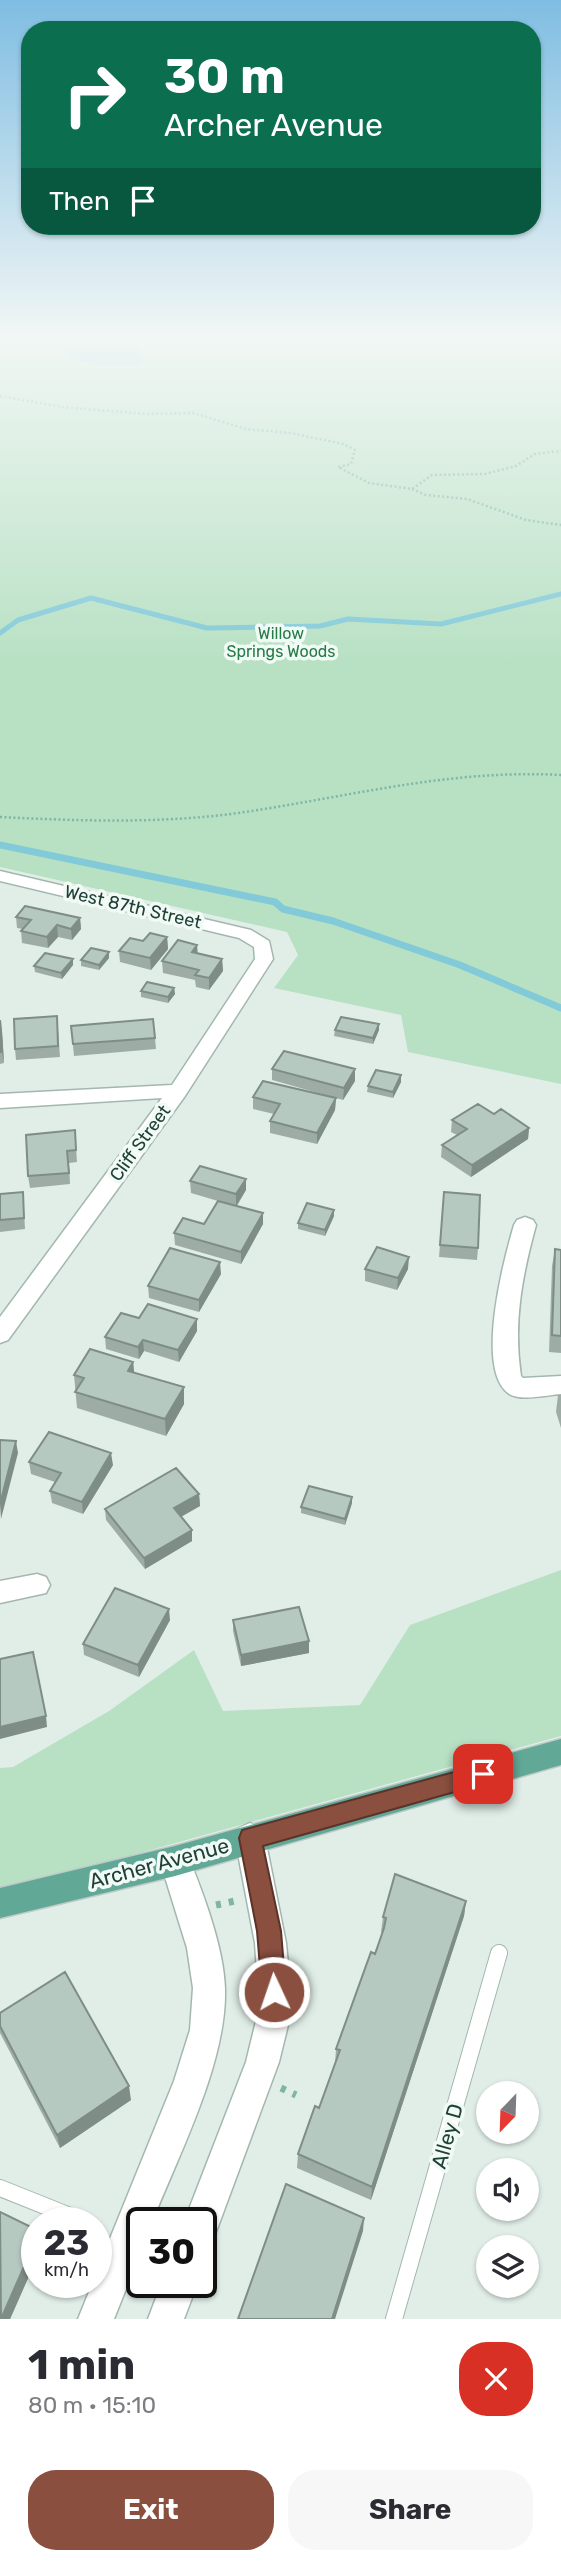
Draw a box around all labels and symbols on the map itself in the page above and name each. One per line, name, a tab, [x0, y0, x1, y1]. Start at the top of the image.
park label: Willow Springs Woods	[226, 624, 336, 661]
street label: West 87th Street	[62, 881, 204, 933]
street label: Cliff Street	[105, 1100, 175, 1186]
pin	[453, 1744, 513, 1804]
street label: Archer Avenue	[86, 1832, 232, 1894]
position arrow	[237, 1955, 311, 2029]
north arrow	[476, 2081, 539, 2144]
street label: Alley D	[426, 2101, 468, 2171]
speed limit sign: 30	[126, 2207, 217, 2298]

